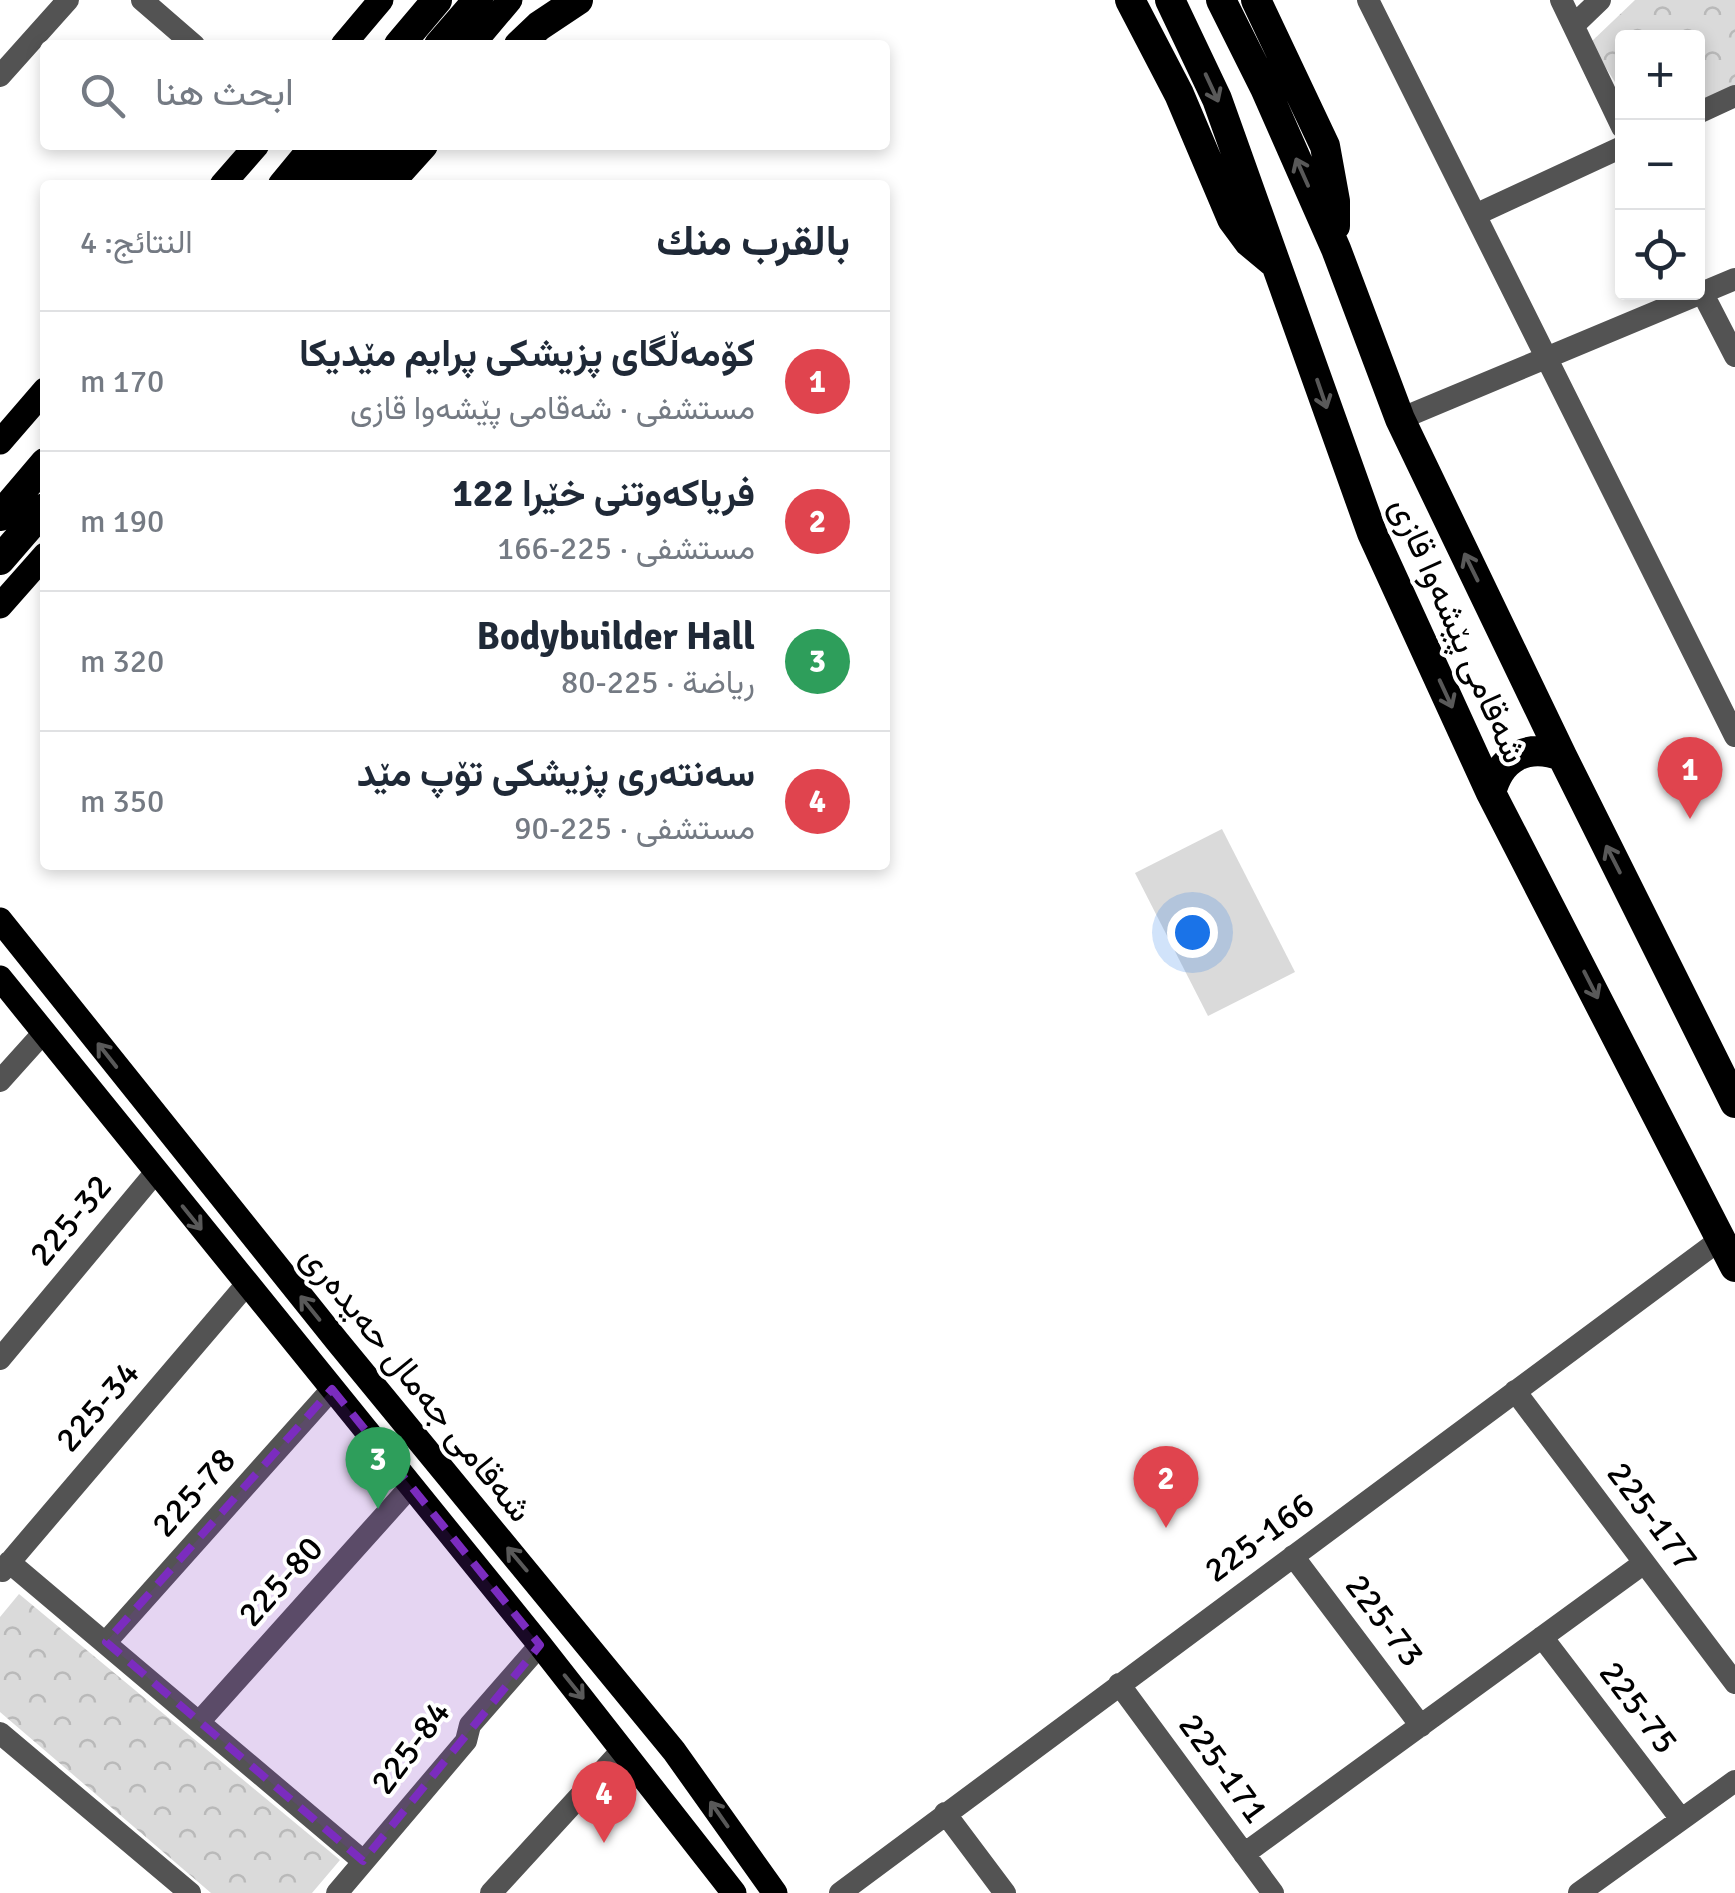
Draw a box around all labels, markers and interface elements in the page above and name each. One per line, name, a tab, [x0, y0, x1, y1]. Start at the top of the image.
map controls	[1615, 30, 1705, 300]
button: +	[1615, 30, 1705, 120]
search box	[40, 40, 890, 150]
icon: search	[75, 68, 130, 123]
text: ابحث هنا	[155, 69, 294, 116]
one-way arrow	[1203, 72, 1222, 102]
button: −	[1615, 120, 1705, 210]
one-way arrow	[1292, 157, 1310, 188]
button: locate	[1615, 210, 1705, 300]
text: بالقرب منك	[656, 216, 850, 267]
text: النتائج: 4	[80, 223, 193, 262]
text: کۆمەڵگای پزیشکی پرایم مێدیکا	[299, 330, 755, 377]
text: 170 m	[80, 362, 164, 401]
text: 1	[809, 362, 826, 401]
one-way arrow	[1315, 377, 1333, 409]
text: مستشفى · شەقامی پێشەوا قازی	[350, 389, 755, 428]
text: فریاکەوتنی خێرا 122	[452, 470, 755, 517]
street label: شەقامی پێشەوا قازی	[1379, 491, 1536, 771]
text: 190 m	[80, 502, 164, 541]
text: 2	[809, 502, 826, 541]
text: مستشفى · 225-166	[497, 529, 755, 568]
one-way arrow	[1461, 553, 1480, 583]
text: Bodybuilder Hall	[477, 613, 755, 660]
text: 320 m	[80, 642, 164, 681]
text: 3	[809, 642, 826, 681]
text: رياضة · 225-80	[561, 663, 755, 702]
one-way arrow	[1437, 678, 1456, 708]
pin: 1	[1658, 736, 1722, 819]
text: سەنتەری پزیشکی تۆپ مێد	[357, 750, 755, 797]
text: 350 m	[80, 782, 164, 821]
text: 4	[809, 782, 826, 821]
text: مستشفى · 225-90	[514, 809, 755, 848]
one-way arrow	[1603, 845, 1622, 875]
your location	[1167, 907, 1218, 958]
one-way arrow	[1582, 969, 1601, 999]
one-way arrow	[96, 1042, 117, 1069]
street label: 225-32	[20, 1166, 121, 1275]
one-way arrow	[181, 1204, 202, 1231]
street label: شەقامی جەمال حەیدەری	[292, 1236, 542, 1531]
one-way arrow	[299, 1296, 321, 1322]
street label: 225-34	[46, 1352, 149, 1461]
pin: 3	[346, 1426, 410, 1509]
street label: 225-78	[142, 1439, 245, 1546]
pin: 2	[1134, 1446, 1198, 1528]
street label: 225-177	[1598, 1453, 1708, 1579]
street label: 225-166	[1196, 1483, 1323, 1592]
street label: 225-80	[229, 1527, 332, 1635]
one-way arrow	[506, 1547, 528, 1573]
street label: 225-73	[1336, 1565, 1433, 1675]
street label: 225-75	[1590, 1652, 1687, 1762]
one-way arrow	[563, 1674, 585, 1700]
street label: 225-84	[361, 1692, 460, 1803]
street label: 225-171	[1169, 1705, 1278, 1832]
pin: 4	[572, 1760, 636, 1843]
one-way arrow	[709, 1800, 730, 1828]

